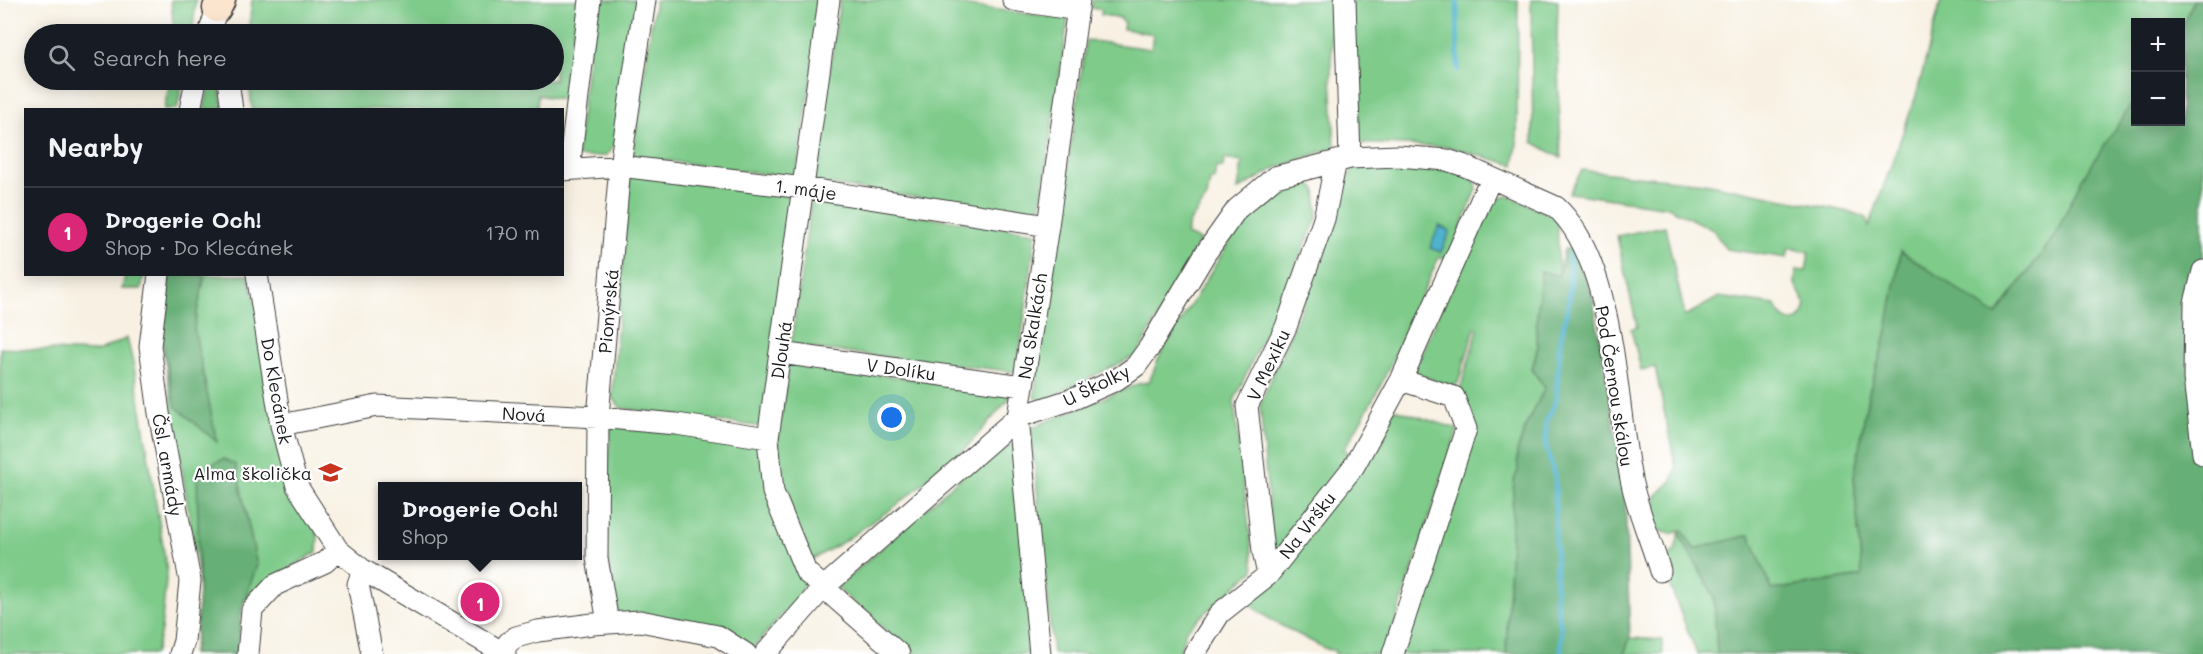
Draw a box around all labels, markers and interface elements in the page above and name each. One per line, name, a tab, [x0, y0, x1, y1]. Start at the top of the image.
map controls	[2131, 18, 2185, 126]
button: +	[2131, 18, 2185, 72]
search box	[24, 24, 564, 90]
icon: search	[45, 41, 78, 74]
text: Search here	[93, 43, 227, 72]
button: −	[2131, 72, 2185, 126]
text: Nearby	[48, 130, 143, 164]
street label: 1. máje	[774, 173, 838, 205]
text: Drogerie Och!	[105, 205, 262, 234]
text: 1	[63, 219, 72, 245]
text: 170 m	[485, 219, 540, 245]
text: Shop · Do Klecánek	[105, 234, 293, 260]
street label: Pionýrská	[592, 268, 624, 354]
street label: Na Skalkách	[1012, 271, 1052, 381]
street label: Pod Černou skálou	[1590, 304, 1640, 468]
street label: Dlouhá	[765, 319, 797, 381]
street label: V Mexiku	[1241, 325, 1295, 405]
street label: Do Klecánek	[256, 336, 298, 446]
street label: V Dolíku	[865, 352, 937, 386]
street label: U Školky	[1059, 359, 1133, 411]
street label: Nová	[501, 401, 547, 427]
your location	[877, 403, 906, 432]
street label: Čsl. armády	[147, 412, 189, 518]
school or university icon: Alma školička	[317, 460, 343, 486]
place label: Alma školička	[193, 461, 312, 485]
popup	[378, 482, 582, 560]
street label: Na Vršku	[1273, 486, 1341, 564]
text: Drogerie Och!	[402, 494, 558, 523]
text: Shop	[402, 523, 448, 549]
pin: 1	[460, 580, 500, 624]

